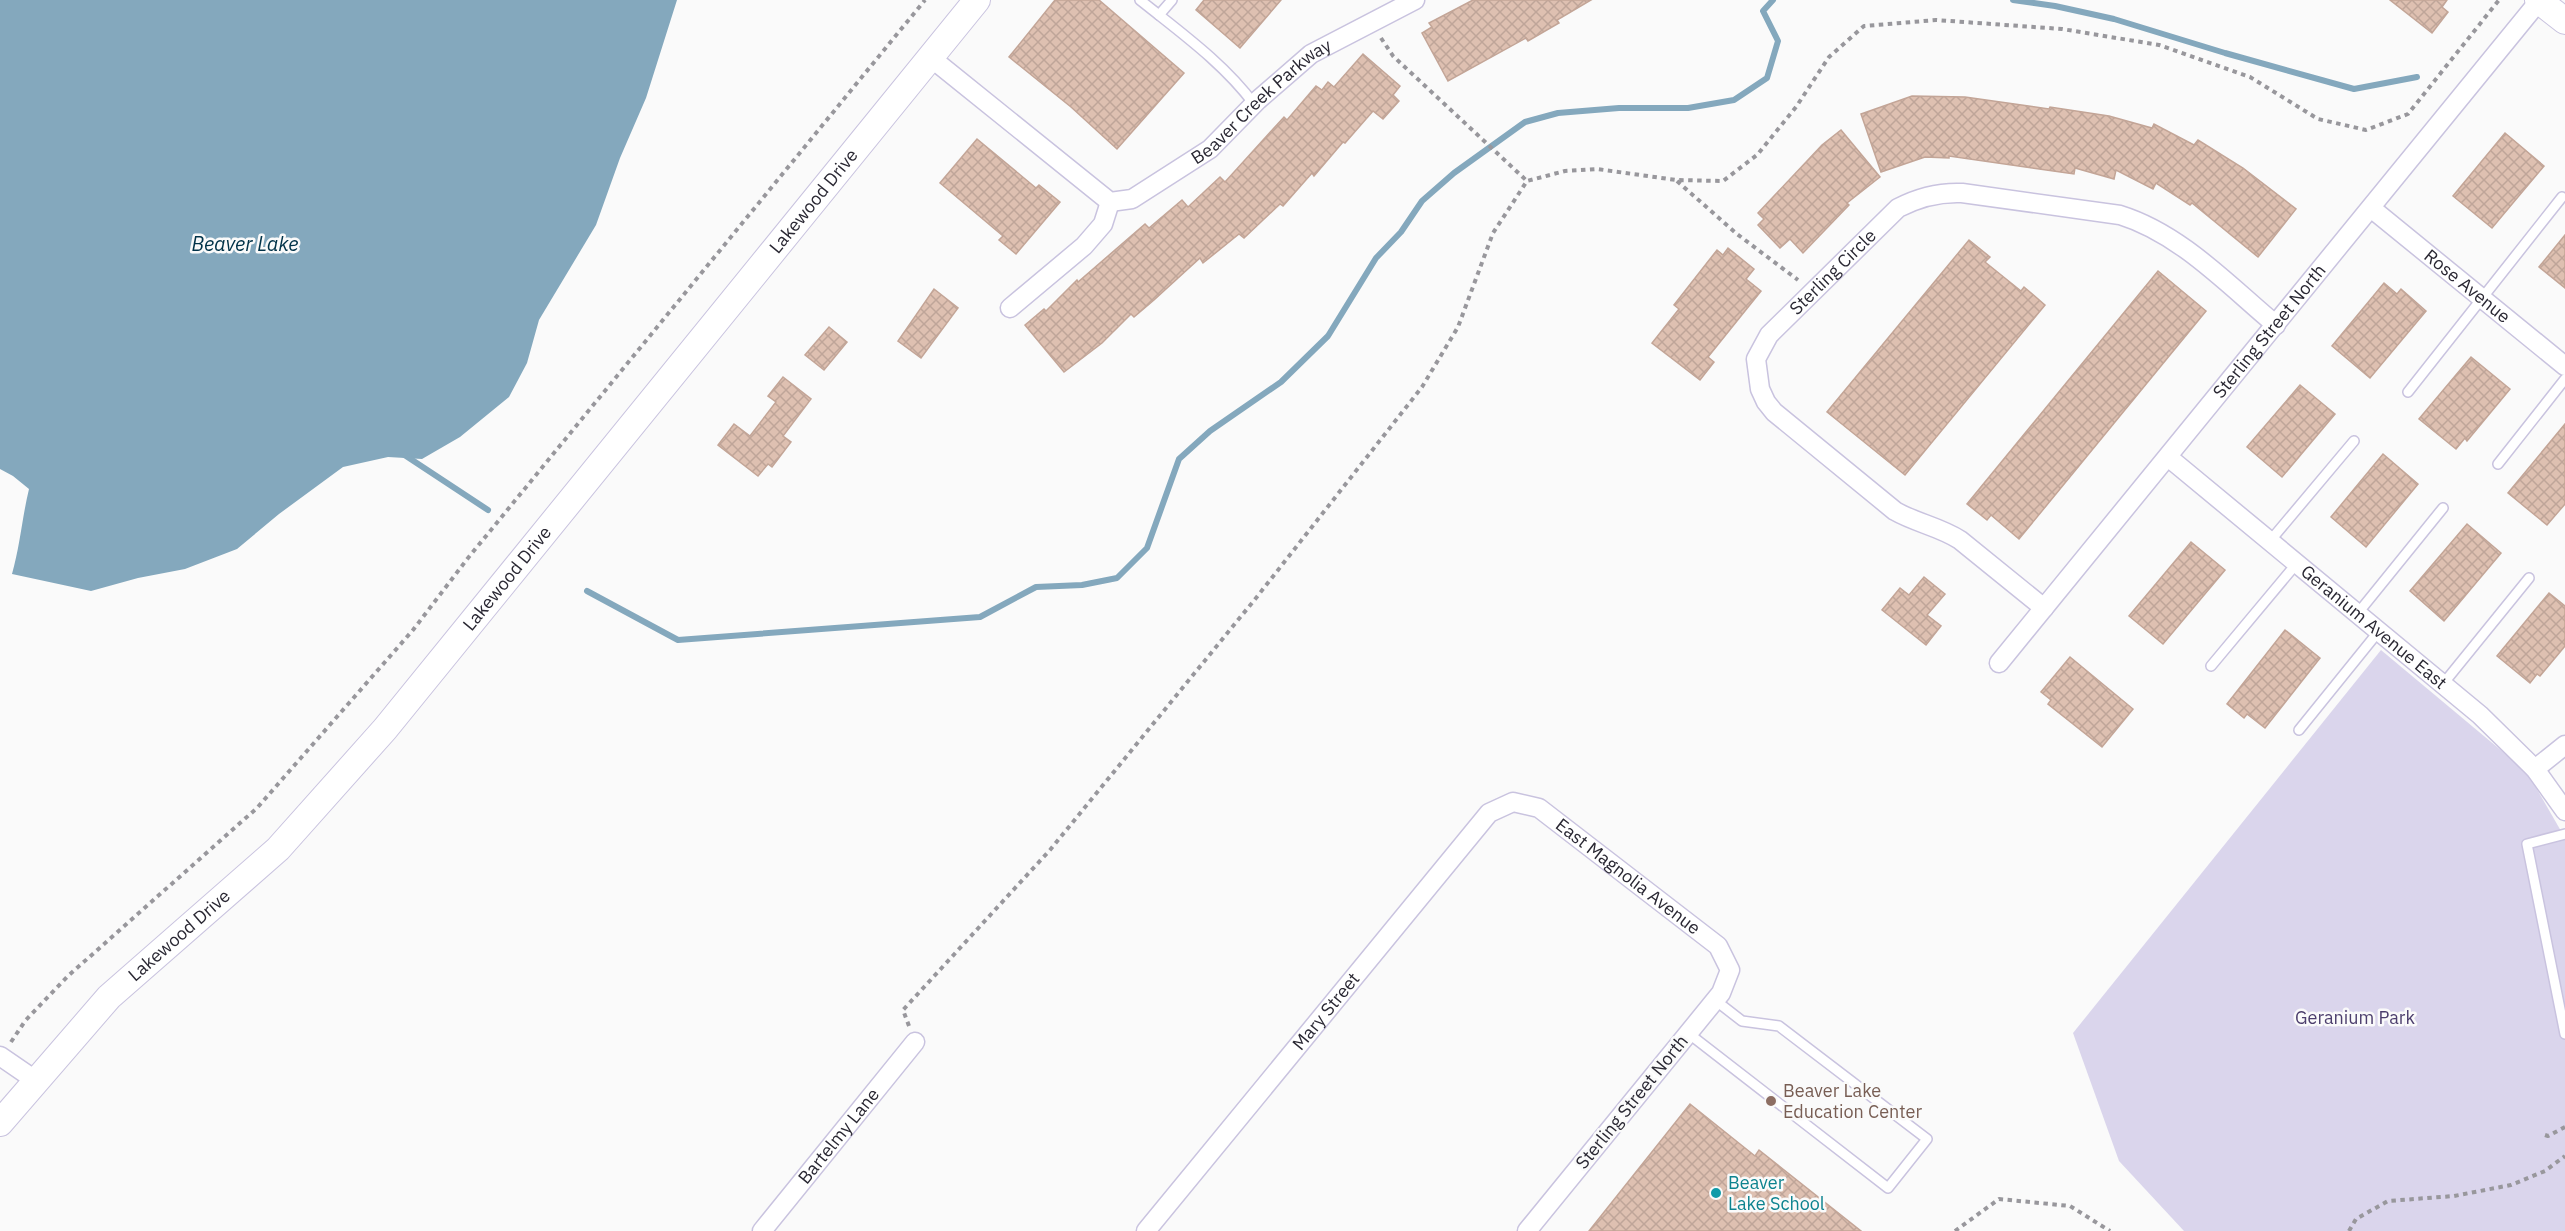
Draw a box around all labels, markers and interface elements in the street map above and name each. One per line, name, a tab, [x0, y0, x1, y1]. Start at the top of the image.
street label: Beaver Creek Parkway	[1186, 33, 1335, 169]
street label: Lakewood Drive	[764, 144, 863, 258]
street label: Sterling Circle	[1784, 224, 1881, 319]
water label: Beaver Lake	[191, 230, 299, 257]
street label: Rose Avenue	[2420, 244, 2515, 328]
street label: Sterling Street North	[2208, 259, 2331, 403]
street label: Lakewood Drive	[458, 521, 556, 635]
street label: Geranium Avenue East	[2296, 560, 2452, 694]
street label: East Magnolia Avenue	[1551, 813, 1705, 939]
street label: Lakewood Drive	[123, 884, 235, 986]
street label: Mary Street	[1287, 968, 1364, 1055]
park label: Geranium Park	[2295, 1006, 2415, 1029]
street label: Sterling Street North	[1570, 1030, 1693, 1174]
place label: Beaver Lake Education Center	[1783, 1079, 1922, 1123]
street label: Bartelmy Lane	[793, 1083, 884, 1188]
marker: Beaver Lake Education Center	[1764, 1094, 1778, 1108]
place label: Beaver Lake School	[1728, 1171, 1825, 1215]
marker: Beaver Lake School	[1709, 1186, 1723, 1200]

